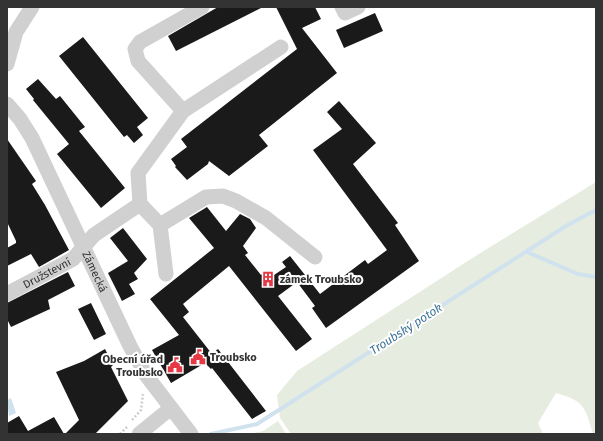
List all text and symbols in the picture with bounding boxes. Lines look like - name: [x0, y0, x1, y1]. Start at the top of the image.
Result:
- street label: Zámecká: [80, 249, 110, 294]
- street label: Družstevní: [21, 255, 73, 291]
- building icon: zámek Troubsko: [259, 270, 277, 288]
- place label: zámek Troubsko: [280, 273, 362, 286]
- water label: Troubský potok: [367, 300, 445, 358]
- public building icon: Troubsko: [189, 348, 207, 366]
- place label: Troubsko: [210, 351, 257, 364]
- place label: Obecní úřad Troubsko: [102, 353, 164, 379]
- public building icon: Obecní úřad Troubsko: [166, 356, 184, 374]

